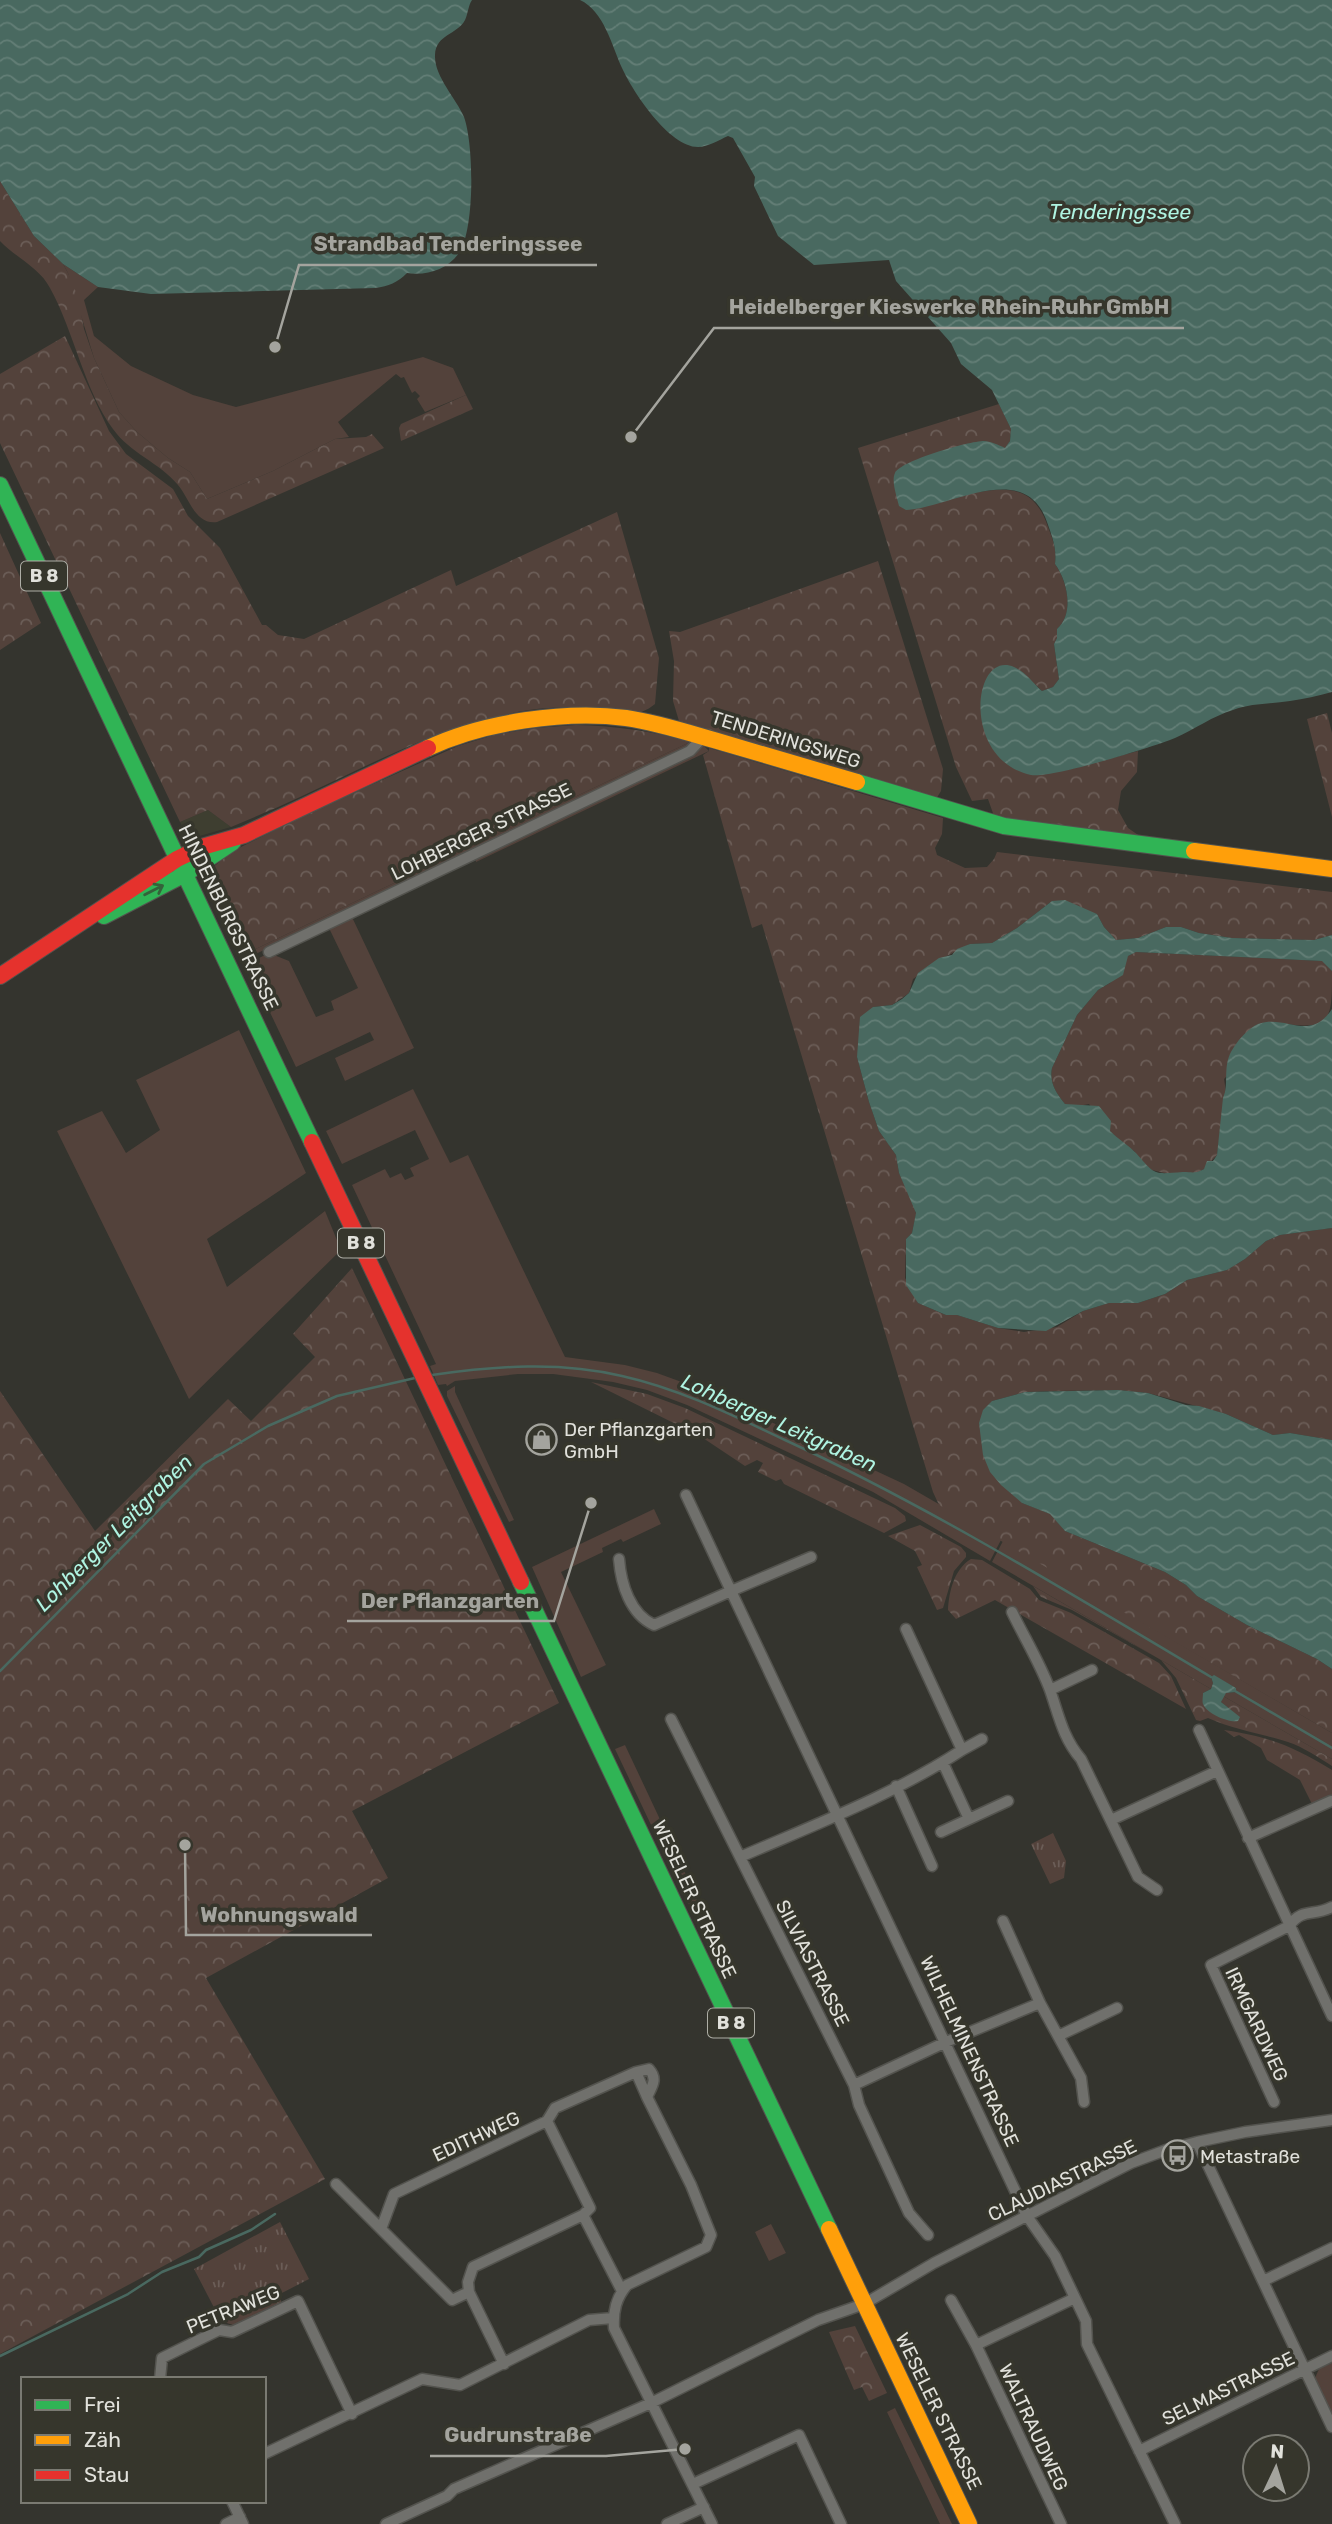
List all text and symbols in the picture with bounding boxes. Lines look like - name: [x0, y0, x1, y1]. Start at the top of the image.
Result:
- water label: Tenderingssee: [1049, 199, 1191, 224]
- callout: Strandbad Tenderingssee: [299, 223, 597, 265]
- text: Strandbad Tenderingssee: [314, 231, 582, 256]
- callout: Heidelberger Kieswerke Rhein-Ruhr GmbH: [714, 286, 1184, 328]
- text: Heidelberger Kieswerke Rhein-Ruhr GmbH: [729, 294, 1169, 319]
- road number: B 8: [21, 562, 67, 590]
- street label: TENDERINGSWEG: [708, 706, 863, 773]
- street label: LOHBERGER STRASSE: [387, 778, 575, 885]
- street label: HINDENBURGSTRASSE: [174, 821, 284, 1014]
- one-way arrow: [144, 883, 164, 897]
- road number: B 8: [338, 1228, 384, 1258]
- water label: Lohberger Leitgraben: [678, 1368, 881, 1477]
- place label: Der Pflanzgarten GmbH: [564, 1418, 713, 1463]
- shop icon: Der Pflanzgarten GmbH: [524, 1423, 558, 1457]
- water label: Lohberger Leitgraben: [30, 1449, 197, 1616]
- callout: Der Pflanzgarten: [347, 1579, 554, 1621]
- text: Der Pflanzgarten: [361, 1588, 539, 1613]
- street label: WESELER STRASSE: [648, 1816, 741, 1982]
- callout: Wohnungswald: [186, 1893, 372, 1935]
- street label: SILVIASTRASSE: [771, 1896, 854, 2030]
- text: Wohnungswald: [200, 1902, 358, 1927]
- street label: WILHELMINENSTRASSE: [915, 1952, 1024, 2150]
- street label: IRMGARDWEG: [1220, 1964, 1293, 2085]
- road number: B 8: [708, 2008, 754, 2038]
- street label: EDITHWEG: [429, 2106, 524, 2167]
- street label: CLAUDIASTRASSE: [984, 2134, 1140, 2226]
- bus stop icon: Metastraße: [1160, 2139, 1194, 2173]
- place label: Metastraße: [1200, 2145, 1300, 2168]
- street label: PETRAWEG: [183, 2280, 283, 2339]
- street label: WESELER STRASSE: [890, 2329, 987, 2494]
- street label: SELMASTRASSE: [1158, 2346, 1298, 2430]
- street label: WALTRAUDWEG: [994, 2360, 1073, 2494]
- legend: [21, 2377, 266, 2503]
- text: Frei: [84, 2392, 121, 2417]
- callout: Gudrunstraße: [430, 2414, 606, 2456]
- text: Gudrunstraße: [444, 2422, 592, 2447]
- text: Zäh: [84, 2427, 121, 2452]
- north arrow: [1241, 2433, 1311, 2503]
- text: N: [1270, 2440, 1285, 2463]
- text: Stau: [84, 2462, 130, 2487]

